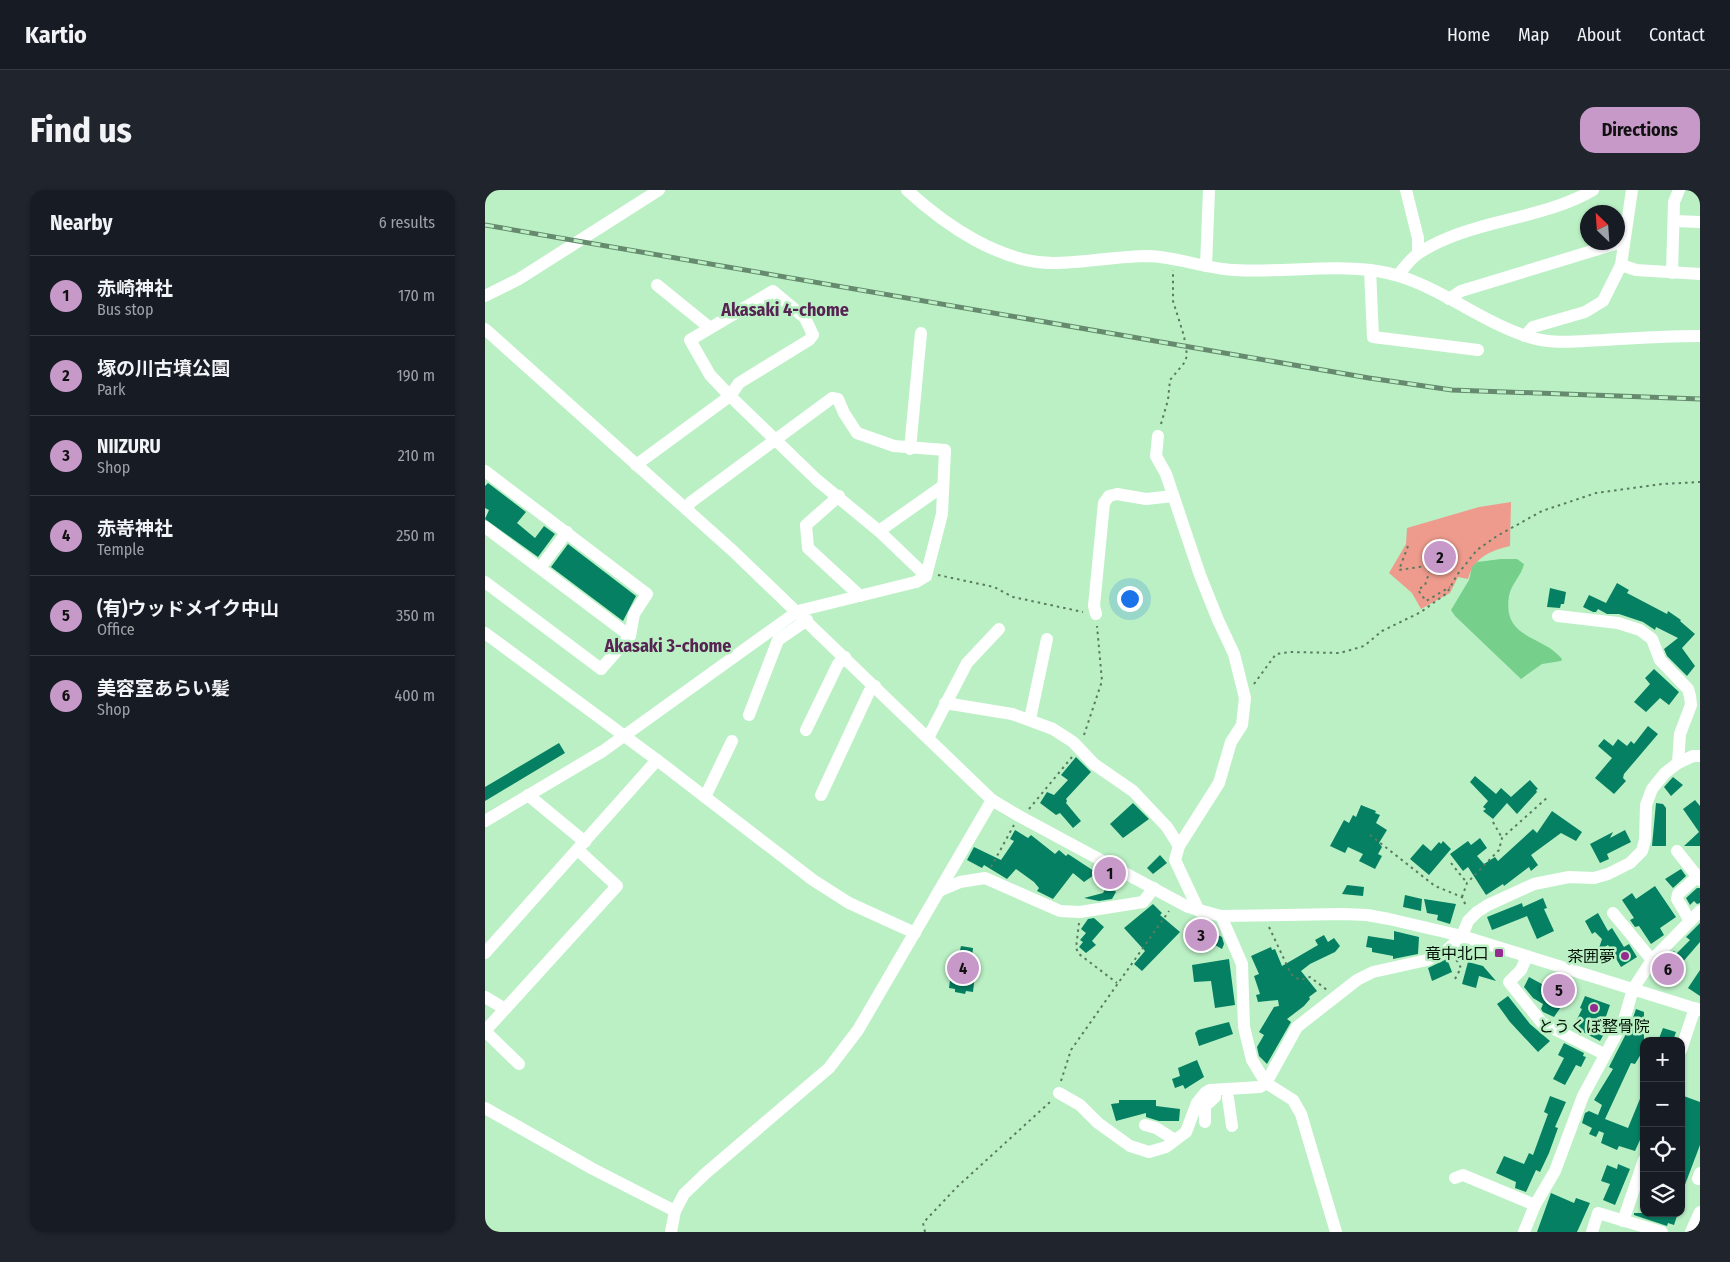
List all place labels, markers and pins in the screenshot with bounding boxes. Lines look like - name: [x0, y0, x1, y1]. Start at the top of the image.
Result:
- pin: 2: [1424, 538, 1456, 576]
- pin: 1: [1094, 854, 1126, 892]
- pin: 3: [1185, 916, 1217, 954]
- place label: 竜中北口: [1425, 944, 1489, 963]
- marker: 竜中北口: [1493, 947, 1505, 959]
- place label: 茶囲夢: [1567, 947, 1615, 966]
- pin: 4: [947, 949, 979, 987]
- marker: 茶囲夢: [1619, 950, 1631, 962]
- pin: 6: [1652, 950, 1684, 988]
- pin: 5: [1543, 971, 1575, 1009]
- marker: とうくぼ整骨院: [1588, 1002, 1600, 1014]
- place label: とうくぼ整骨院: [1538, 1017, 1650, 1036]

